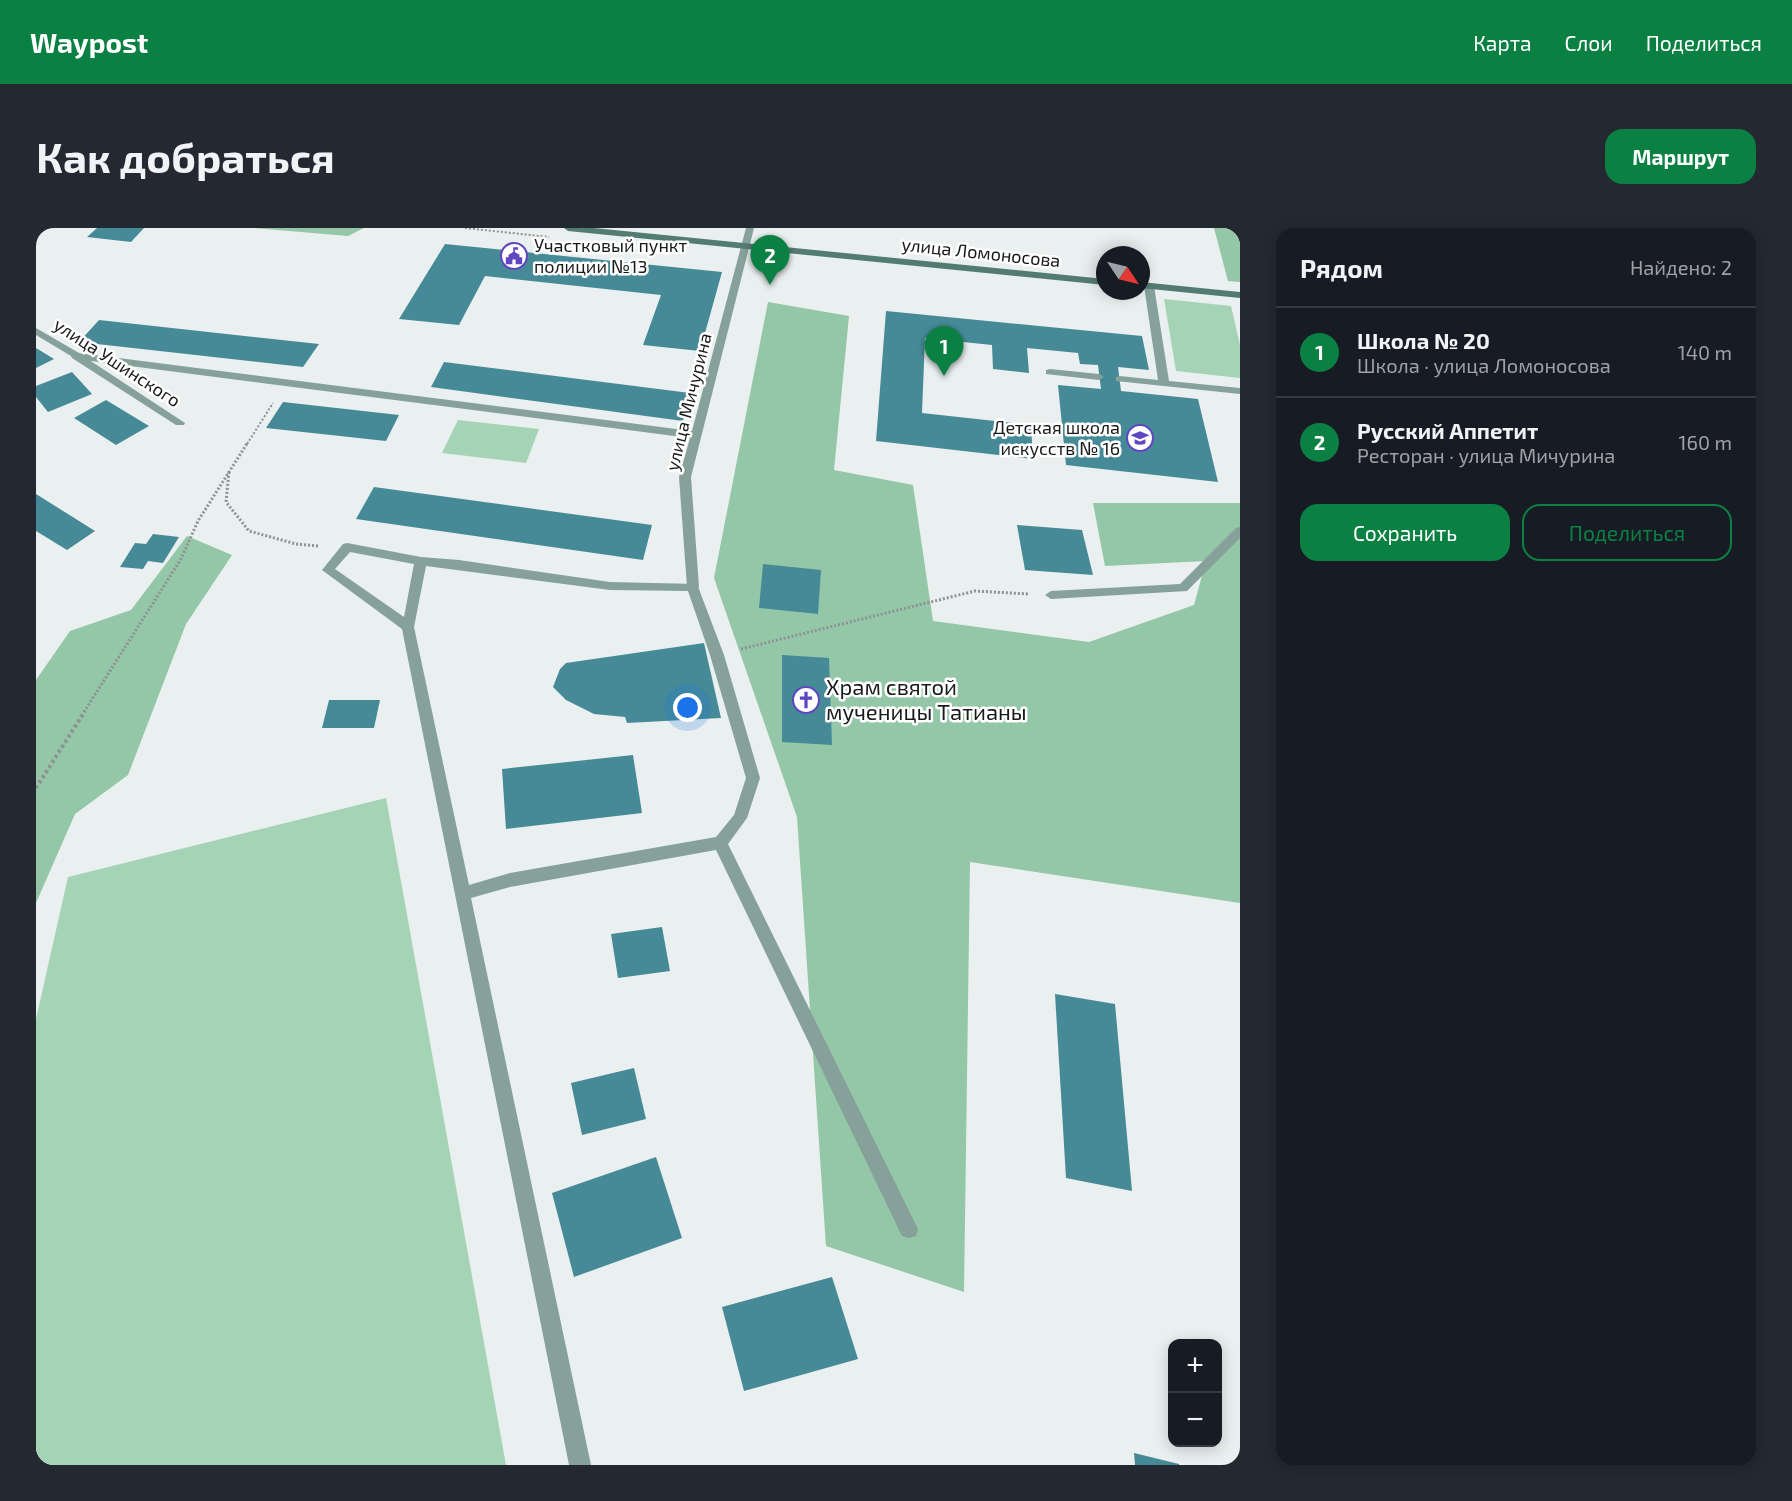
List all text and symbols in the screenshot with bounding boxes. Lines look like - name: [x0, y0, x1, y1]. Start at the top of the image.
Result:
- text: Waypost: [30, 25, 148, 59]
- text: Карта: [1473, 30, 1532, 55]
- text: Слои: [1565, 30, 1613, 55]
- text: Поделиться: [1646, 30, 1762, 55]
- button: Маршрут: [1605, 129, 1756, 184]
- text: Как добраться: [36, 131, 335, 181]
- street label: улица Ломоносова: [901, 233, 1062, 271]
- place label: Участковый пункт полиции №13: [534, 234, 688, 277]
- pin: 2: [750, 236, 790, 285]
- public building icon: Участковый пункт полиции №13: [499, 241, 529, 271]
- north arrow: [1096, 246, 1150, 300]
- text: Рядом: [1300, 252, 1383, 283]
- text: Найдено: 2: [1630, 255, 1732, 279]
- street label: улица Ушинского: [50, 313, 185, 411]
- pin: 1: [924, 326, 964, 376]
- text: Школа № 20: [1357, 327, 1490, 353]
- street label: улица Мичурина: [660, 331, 716, 473]
- text: 1: [1315, 340, 1324, 364]
- text: 140 m: [1678, 340, 1732, 364]
- text: Школа · улица Ломоносова: [1357, 353, 1611, 377]
- place label: Детская школа искусств № 16: [993, 416, 1120, 459]
- text: Русский Аппетит: [1357, 417, 1538, 443]
- school or university icon: Детская школа искусств № 16: [1125, 423, 1155, 453]
- text: 2: [1314, 430, 1325, 454]
- text: 160 m: [1679, 430, 1732, 454]
- text: Ресторан · улица Мичурина: [1357, 443, 1615, 467]
- button: Сохранить: [1300, 504, 1510, 561]
- button: Поделиться: [1522, 504, 1732, 561]
- place label: Храм святой мученицы Татианы: [826, 673, 1027, 725]
- church icon: Храм святой мученицы Татианы: [791, 685, 821, 715]
- your location: [673, 693, 702, 722]
- map controls: [1168, 1339, 1222, 1447]
- button: +: [1168, 1339, 1222, 1393]
- button: −: [1168, 1393, 1222, 1447]

